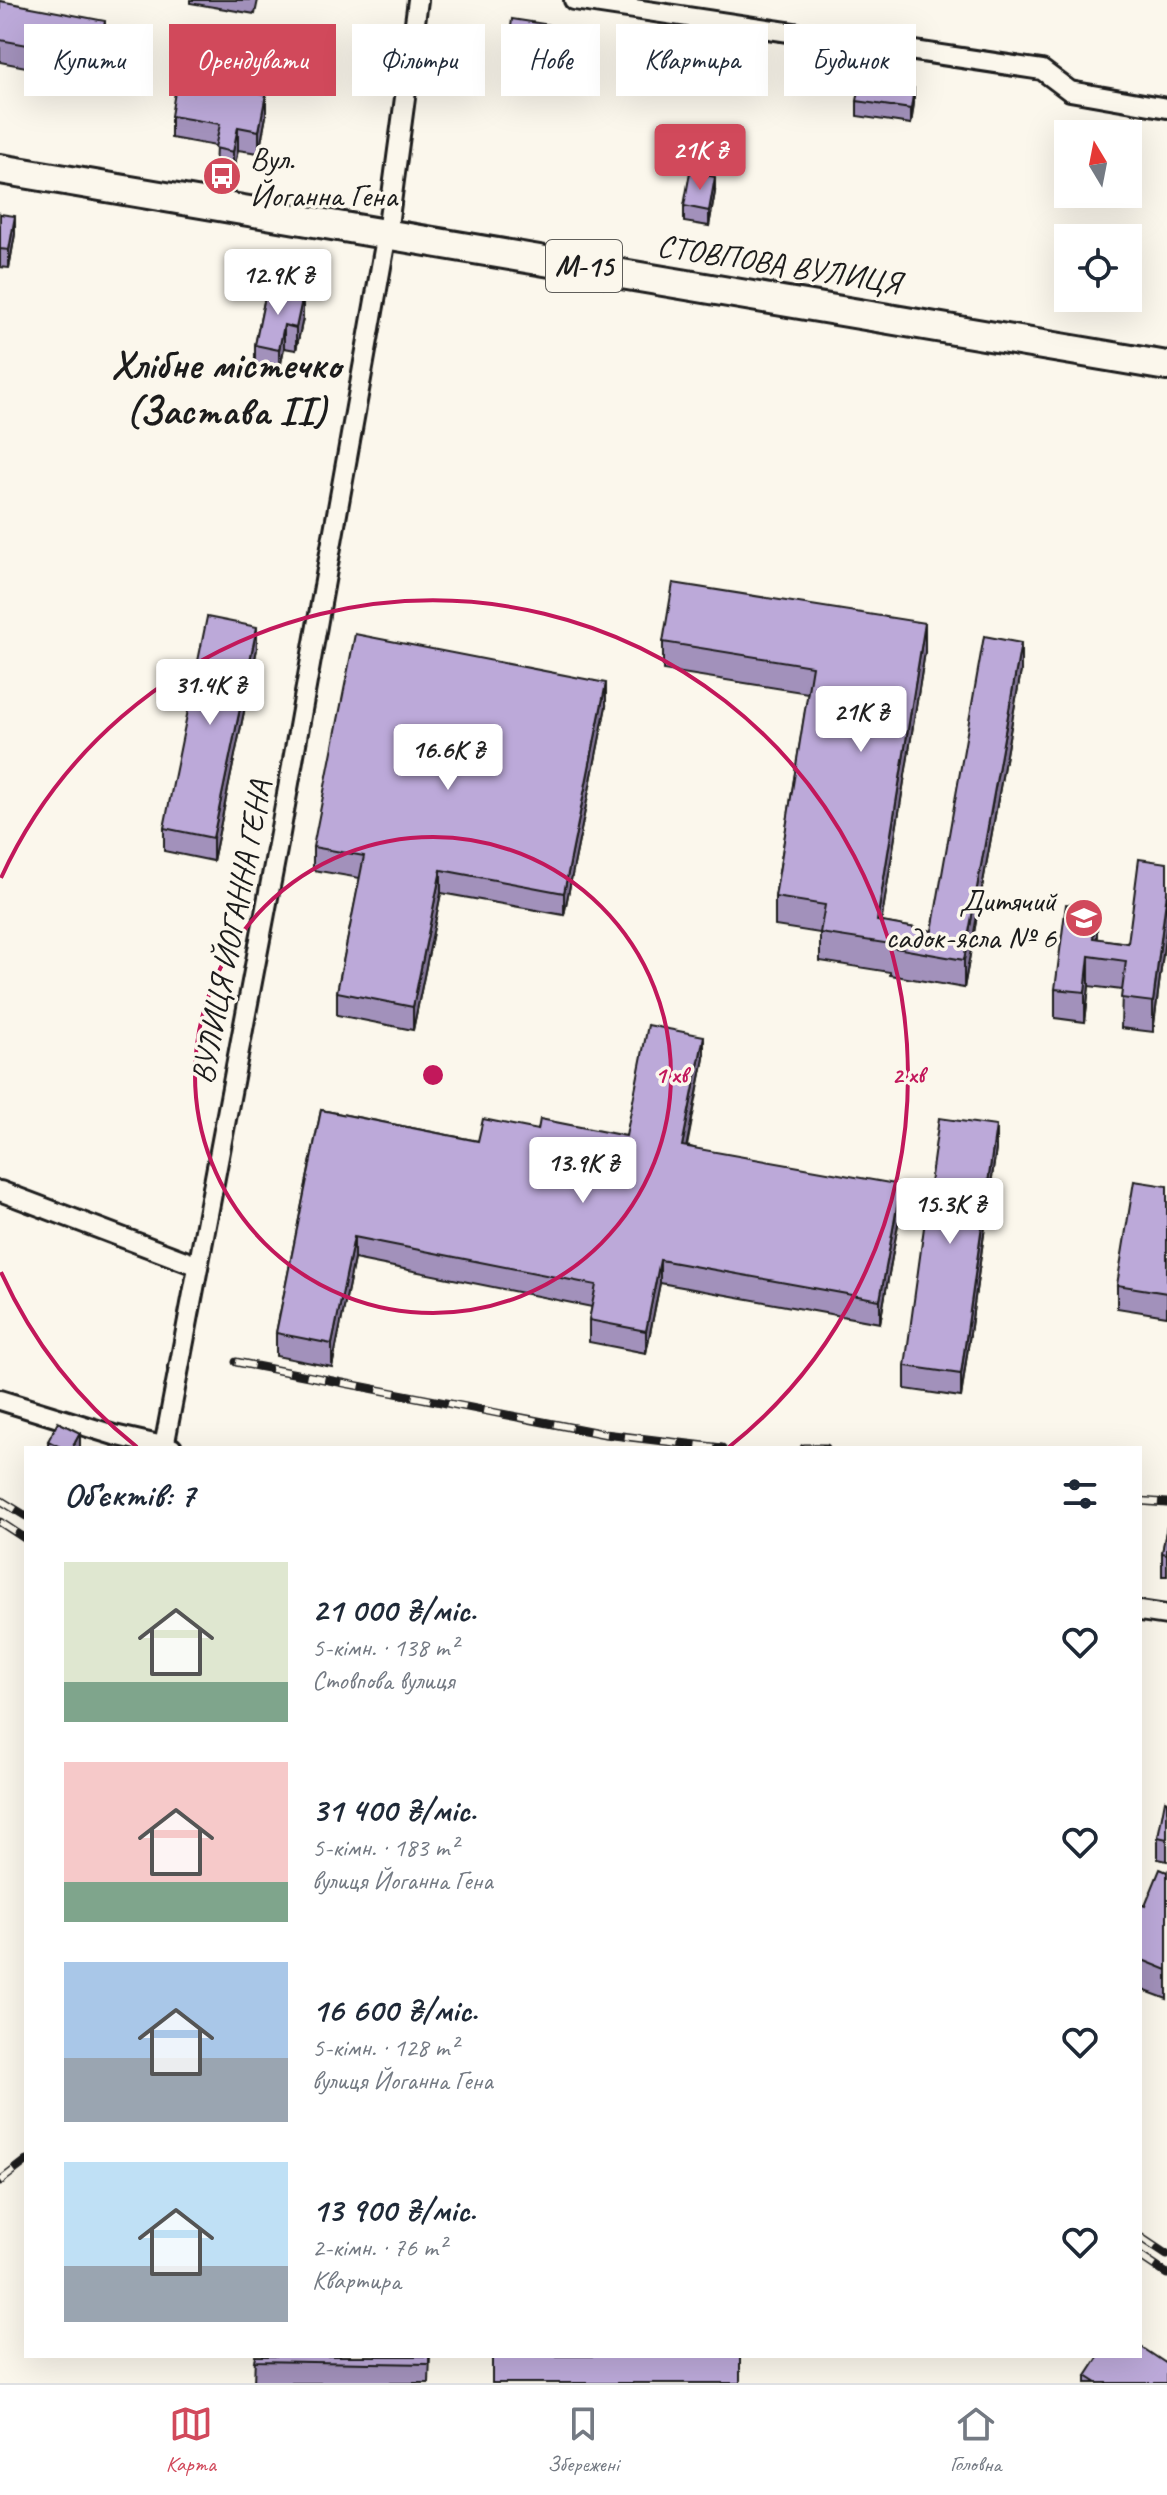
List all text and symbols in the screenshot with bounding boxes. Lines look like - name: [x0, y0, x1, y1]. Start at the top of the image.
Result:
- chip: Купити: [24, 24, 153, 96]
- chip: Орендувати: [169, 24, 336, 96]
- chip: Фільтри: [352, 24, 485, 96]
- chip: Нове: [501, 24, 600, 96]
- chip: Квартира: [616, 24, 768, 96]
- chip: Будинок: [784, 24, 916, 96]
- north arrow: [1054, 120, 1142, 208]
- map controls: [1054, 120, 1142, 312]
- pin: 21K ₴: [644, 124, 756, 192]
- text: 21K ₴: [673, 133, 727, 166]
- place label: Вул. Йоганна Гена: [250, 138, 399, 216]
- bus stop icon: Вул. Йоганна Гена: [201, 155, 243, 197]
- button: locate: [1054, 224, 1142, 312]
- street label: СТОВПОВА ВУЛИЦЯ: [655, 225, 908, 304]
- road number: М-15: [546, 240, 622, 292]
- pin: 12.9K ₴: [204, 249, 352, 317]
- text: 12.9K ₴: [242, 258, 314, 291]
- district label: Хлібне містечко (Застава ІІ): [111, 340, 345, 436]
- pin: 31.4K ₴: [136, 659, 284, 727]
- text: 31.4K ₴: [174, 668, 246, 701]
- pin: 21K ₴: [805, 686, 917, 754]
- text: 21K ₴: [834, 695, 888, 728]
- pin: 16.6K ₴: [374, 724, 522, 792]
- text: 16.6K ₴: [412, 733, 484, 766]
- street label: ВУЛИЦЯ ЙОГАННА ГЕНА: [182, 776, 281, 1087]
- place label: Дитячий садок-ясла № 6: [886, 880, 1058, 958]
- school or university icon: Дитячий садок-ясла № 6: [1063, 897, 1105, 939]
- text: 1 хв: [655, 1060, 691, 1090]
- text: 2 хв: [892, 1060, 928, 1090]
- centre of rings: [419, 1061, 447, 1089]
- pin: 13.9K ₴: [509, 1137, 657, 1205]
- text: 13.9K ₴: [547, 1146, 619, 1179]
- pin: 15.3K ₴: [876, 1178, 1024, 1246]
- text: 15.3K ₴: [914, 1187, 986, 1220]
- icon: filters: [1058, 1472, 1102, 1516]
- text: Об’єктів: 7: [64, 1473, 195, 1516]
- text: 21 000 ₴/міс.: [312, 1588, 476, 1631]
- icon: home: [128, 1594, 224, 1690]
- icon: heart: [1058, 1620, 1102, 1664]
- text: 5-кімн. · 138 m²: [312, 1631, 458, 1664]
- text: Стовпова вулиця: [312, 1664, 454, 1697]
- text: 31 400 ₴/міс.: [312, 1788, 476, 1831]
- icon: home: [128, 1794, 224, 1890]
- icon: heart: [1058, 1820, 1102, 1864]
- text: 5-кімн. · 183 m²: [312, 1831, 458, 1864]
- text: вулиця Йоганна Гена: [312, 1864, 493, 1897]
- text: 16 600 ₴/міс.: [312, 1988, 478, 2031]
- icon: home: [128, 1994, 224, 2090]
- icon: heart: [1058, 2020, 1102, 2064]
- text: 5-кімн. · 128 m²: [312, 2031, 458, 2064]
- text: вулиця Йоганна Гена: [312, 2064, 493, 2097]
- text: 13 900 ₴/міс.: [312, 2188, 476, 2231]
- icon: home: [128, 2194, 224, 2290]
- icon: heart: [1058, 2220, 1102, 2264]
- text: 2-кімн. · 76 m²: [312, 2231, 446, 2264]
- text: Квартира: [312, 2264, 401, 2297]
- tab: Карта: [166, 2402, 216, 2478]
- tab: Збережені: [547, 2402, 619, 2478]
- tab: Головна: [950, 2402, 1001, 2478]

